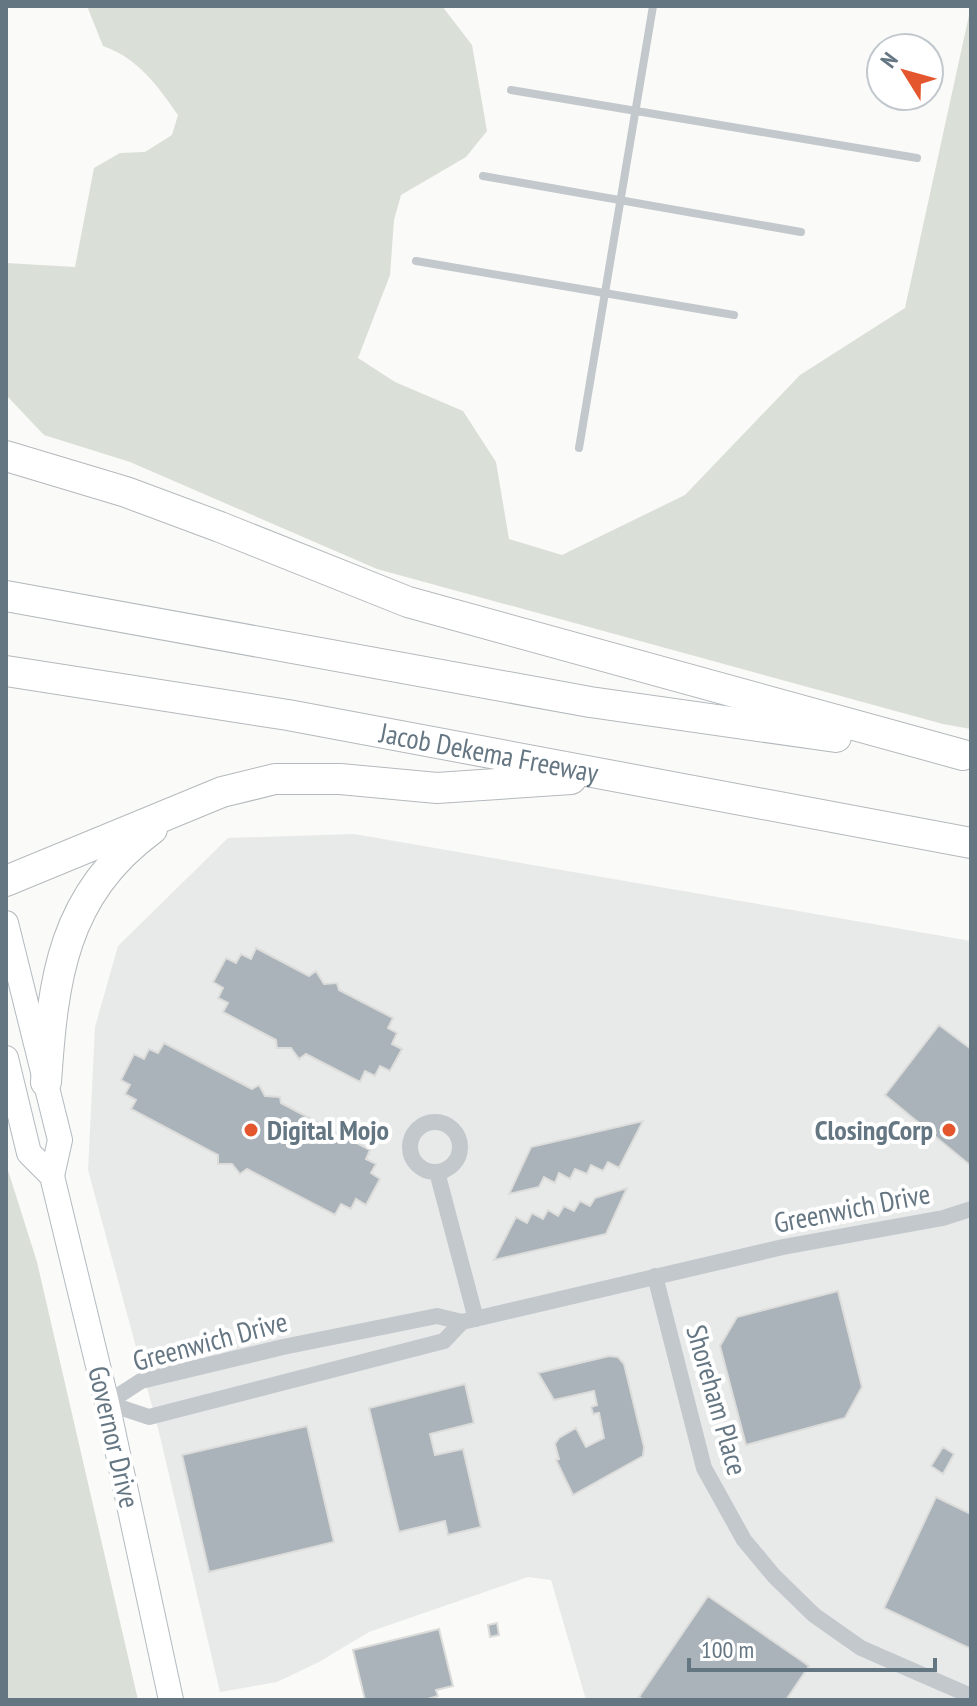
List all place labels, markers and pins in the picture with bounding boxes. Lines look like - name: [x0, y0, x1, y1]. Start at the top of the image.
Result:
- place label: Digital Mojo: [267, 1111, 389, 1148]
- place label: ClosingCorp: [815, 1111, 933, 1148]
- marker: Digital Mojo: [242, 1121, 260, 1139]
- marker: ClosingCorp: [940, 1121, 958, 1139]

